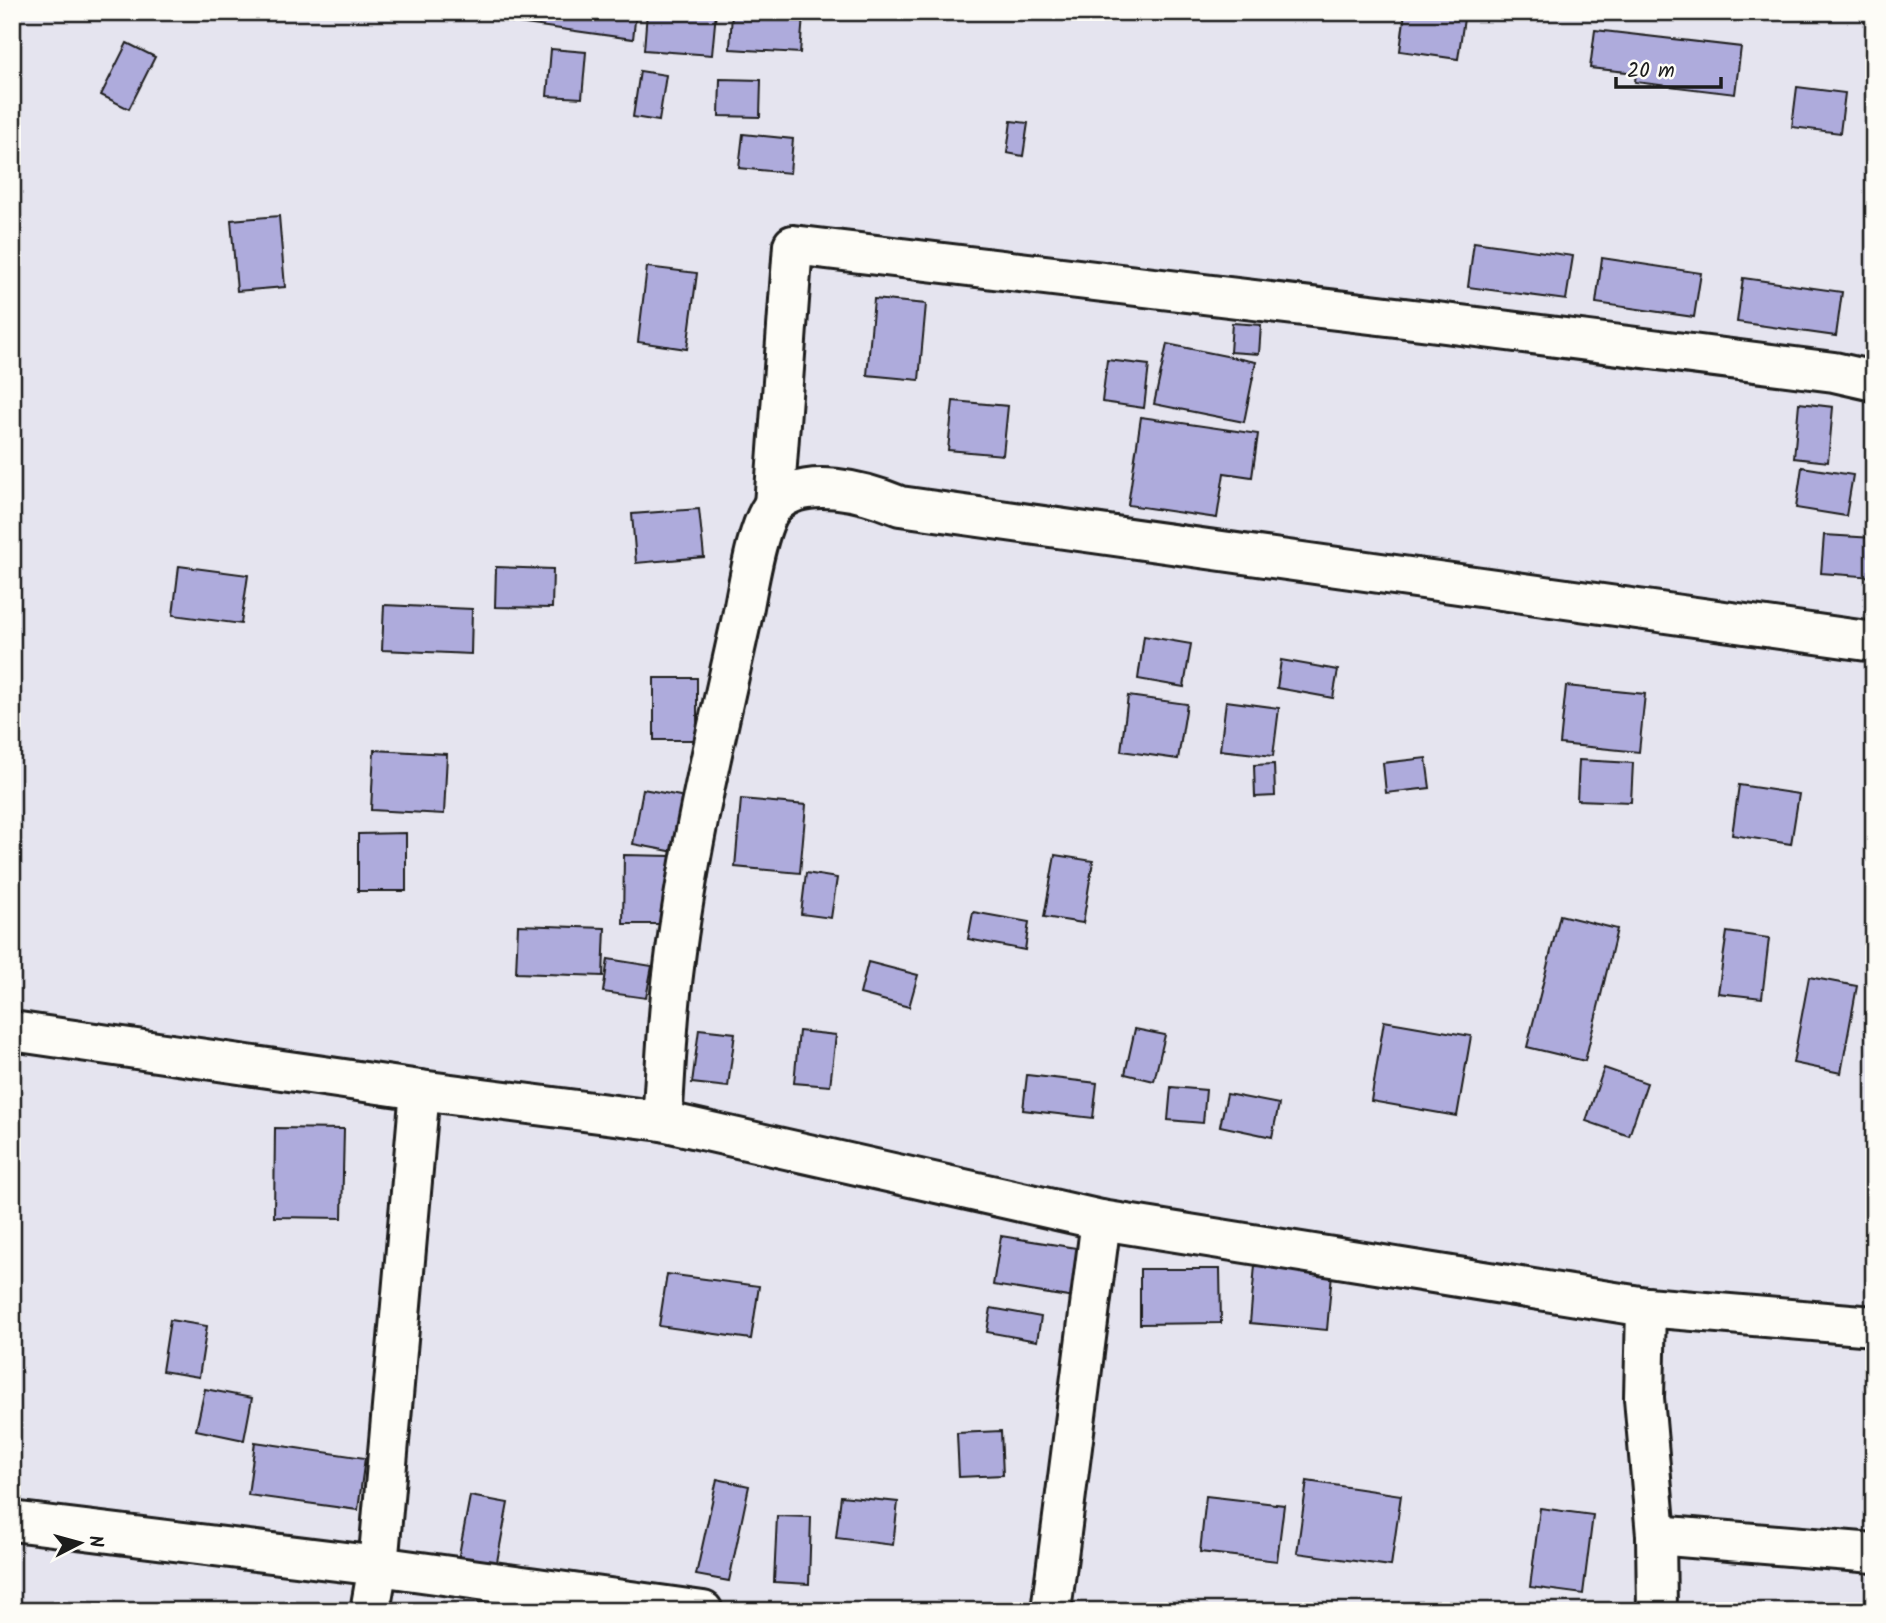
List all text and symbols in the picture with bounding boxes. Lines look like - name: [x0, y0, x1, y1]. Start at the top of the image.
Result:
- scale bar: [1616, 46, 1722, 90]
- text: 20 m: [1627, 55, 1675, 88]
- north arrow: [46, 1508, 116, 1578]
- text: N: [79, 1534, 110, 1549]

